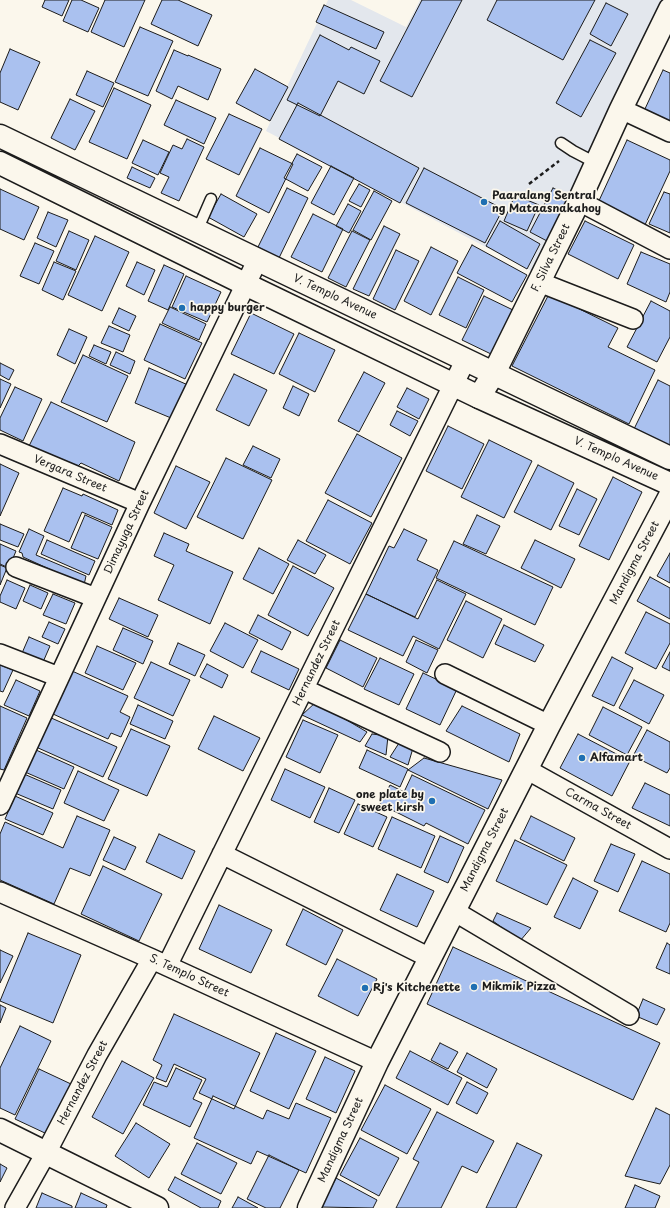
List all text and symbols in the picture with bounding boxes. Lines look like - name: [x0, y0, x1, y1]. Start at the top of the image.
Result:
- place label: Paaralang Sentral ng Mataasnakahoy: [492, 189, 601, 215]
- marker: Paaralang Sentral ng Mataasnakahoy: [479, 197, 489, 207]
- street label: F. Silva Street: [529, 222, 573, 294]
- street label: V. Templo Avenue: [291, 272, 379, 322]
- place label: happy burger: [190, 301, 265, 315]
- marker: happy burger: [177, 303, 187, 313]
- street label: V. Templo Avenue: [572, 434, 660, 484]
- street label: Vergara Street: [31, 453, 109, 495]
- street label: Dimayuga Street: [102, 488, 152, 576]
- street label: Mandigma Street: [607, 519, 663, 607]
- street label: Hernandez Street: [291, 618, 343, 708]
- place label: Alfamart: [590, 751, 643, 765]
- marker: Alfamart: [577, 753, 587, 763]
- street label: Carma Street: [563, 785, 633, 833]
- place label: one plate by sweet kirsh: [356, 788, 424, 814]
- marker: one plate by sweet kirsh: [427, 796, 437, 806]
- street label: Mandigma Street: [458, 806, 512, 894]
- street label: S. Templo Street: [147, 952, 231, 1000]
- place label: Mikmik Pizza: [482, 980, 556, 994]
- place label: Rj's Kitchenette: [373, 981, 460, 995]
- marker: Mikmik Pizza: [469, 982, 479, 992]
- marker: Rj's Kitchenette: [360, 983, 370, 993]
- street label: Hernandez Street: [55, 1039, 111, 1127]
- street label: Mandigma Street: [315, 1095, 367, 1185]

